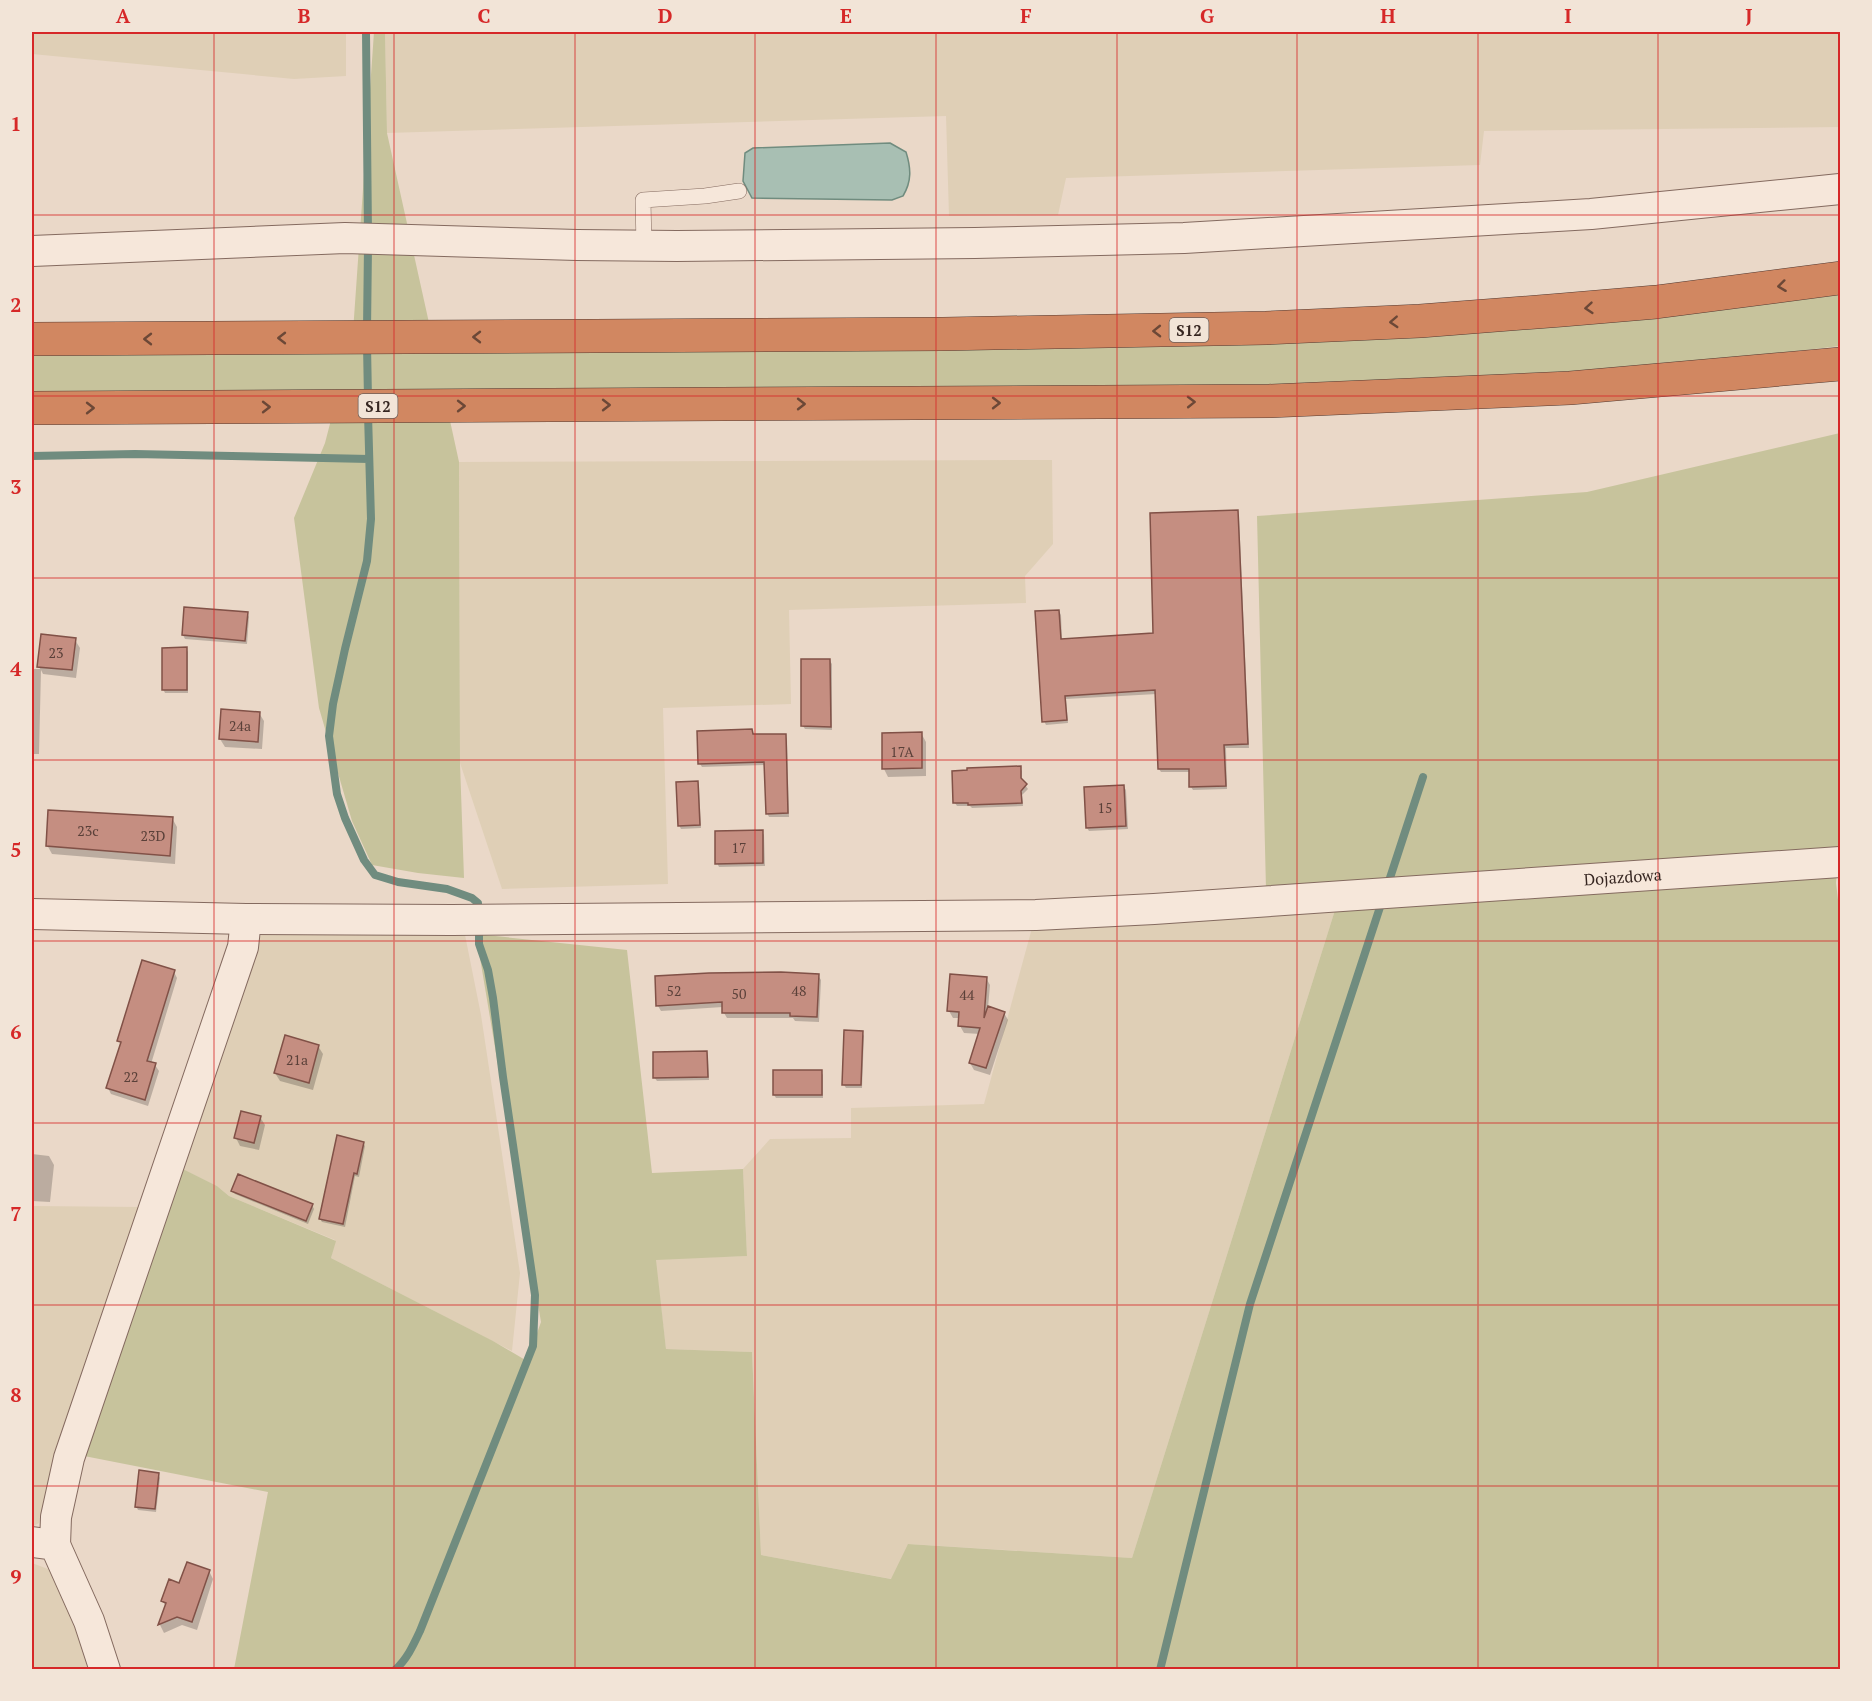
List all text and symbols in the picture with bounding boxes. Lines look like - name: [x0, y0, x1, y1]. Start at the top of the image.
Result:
- text: A: [116, 2, 131, 29]
- text: B: [298, 2, 311, 29]
- text: C: [477, 2, 491, 29]
- text: D: [658, 2, 672, 29]
- text: E: [840, 2, 852, 29]
- text: F: [1020, 2, 1032, 29]
- text: G: [1200, 2, 1214, 29]
- text: H: [1380, 2, 1396, 29]
- text: I: [1564, 2, 1572, 29]
- text: J: [1745, 2, 1753, 29]
- text: 1: [10, 110, 22, 137]
- one-way arrow: [1778, 279, 1787, 291]
- text: 2: [10, 291, 22, 318]
- one-way arrow: [1584, 301, 1593, 314]
- one-way arrow: [1390, 315, 1399, 328]
- road number: S12: [1170, 318, 1208, 342]
- one-way arrow: [1153, 325, 1162, 337]
- one-way arrow: [473, 331, 482, 343]
- one-way arrow: [278, 332, 287, 344]
- one-way arrow: [143, 333, 152, 345]
- road number: S12: [358, 394, 398, 418]
- one-way arrow: [1187, 395, 1196, 408]
- one-way arrow: [992, 397, 1001, 409]
- one-way arrow: [797, 398, 806, 410]
- one-way arrow: [602, 399, 611, 411]
- one-way arrow: [456, 400, 465, 412]
- one-way arrow: [261, 401, 270, 413]
- one-way arrow: [85, 402, 94, 414]
- text: 3: [10, 473, 22, 500]
- house number: 23: [49, 643, 63, 662]
- text: 4: [10, 655, 22, 682]
- house number: 24a: [229, 716, 251, 735]
- house number: 17A: [890, 742, 914, 761]
- house number: 15: [1098, 798, 1112, 817]
- house number: 23c: [77, 821, 99, 840]
- house number: 23D: [141, 826, 166, 845]
- text: 5: [10, 836, 22, 863]
- house number: 17: [732, 838, 746, 857]
- street label: Dojazdowa: [1583, 863, 1662, 891]
- house number: 52: [667, 981, 681, 1000]
- house number: 48: [792, 981, 806, 1000]
- house number: 50: [732, 984, 746, 1003]
- house number: 44: [960, 985, 975, 1004]
- text: 6: [10, 1018, 22, 1045]
- house number: 21a: [286, 1050, 308, 1069]
- house number: 22: [124, 1067, 138, 1086]
- text: 7: [10, 1200, 22, 1227]
- text: 8: [10, 1381, 22, 1408]
- text: 9: [10, 1563, 22, 1590]

